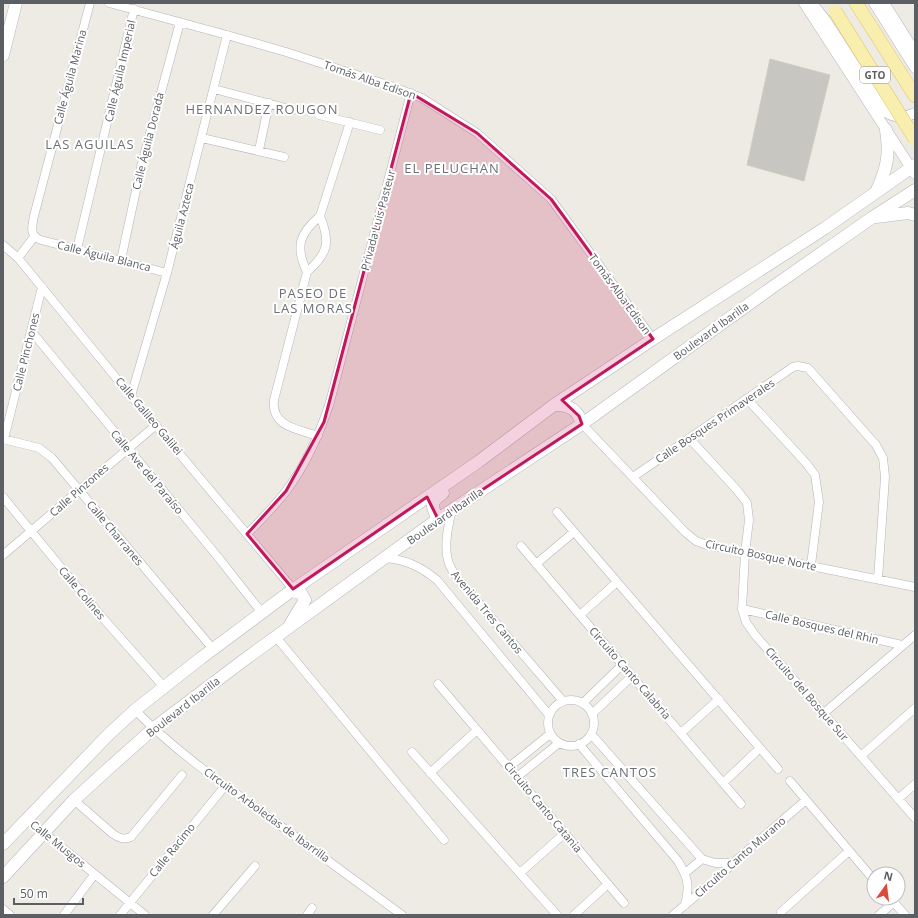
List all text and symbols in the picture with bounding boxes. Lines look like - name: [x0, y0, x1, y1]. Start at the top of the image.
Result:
- street label: Calle Águila Imperial: [100, 18, 139, 123]
- street label: Calle Águila Marina: [50, 28, 89, 126]
- street label: Tomás Alba Edison: [322, 57, 418, 102]
- road number: GTO: [860, 67, 890, 83]
- street label: Calle Águila Dorada: [128, 91, 167, 191]
- district label: HERNANDEZ ROUGON: [185, 100, 339, 118]
- district label: LAS AGUILAS: [45, 135, 135, 153]
- district label: EL PELUCHAN: [404, 159, 500, 177]
- street label: Privada Luis Pasteur: [357, 167, 398, 272]
- street label: Águila Azteca: [166, 181, 197, 251]
- street label: Calle Águila Blanca: [56, 237, 152, 274]
- street label: Tomás Alba Edison: [586, 250, 655, 337]
- district label: PASEO DE LAS MORAS: [273, 284, 353, 317]
- street label: Boulevard Ibarilla: [670, 298, 752, 363]
- street label: Calle Pinchones: [8, 311, 43, 393]
- street label: Calle Galileo Galilei: [112, 374, 186, 458]
- street label: Calle Bosques Primaverales: [652, 375, 777, 466]
- street label: Calle Ave del Paraíso: [108, 426, 187, 517]
- street label: Calle Pinzones: [46, 460, 111, 519]
- street label: Boulevard Ibarilla: [404, 484, 486, 548]
- street label: Calle Charranes: [84, 497, 147, 568]
- street label: Circuito Bosque Norte: [704, 535, 818, 574]
- street label: Calle Colines: [56, 563, 109, 622]
- street label: Avenida Tres Cantos: [448, 567, 527, 656]
- street label: Calle Bosques del Rhin: [764, 606, 880, 647]
- street label: Circuito Canto Calabria: [586, 623, 675, 722]
- street label: Circuito del Bosque Sur: [762, 644, 853, 744]
- street label: Boulevard Ibarilla: [143, 673, 223, 740]
- street label: Circuito Canto Catania: [501, 758, 586, 855]
- district label: TRES CANTOS: [563, 763, 657, 781]
- street label: Circuito Arboledas de Ibarrilla: [201, 764, 333, 865]
- street label: Circuito Canto Murano: [691, 813, 789, 900]
- street label: Calle Musgos: [27, 817, 89, 871]
- street label: Calle Racimo: [145, 819, 198, 880]
- north arrow: [866, 866, 906, 906]
- text: N: [882, 867, 895, 884]
- scale bar: [14, 880, 83, 906]
- text: 50 m: [20, 885, 48, 902]

